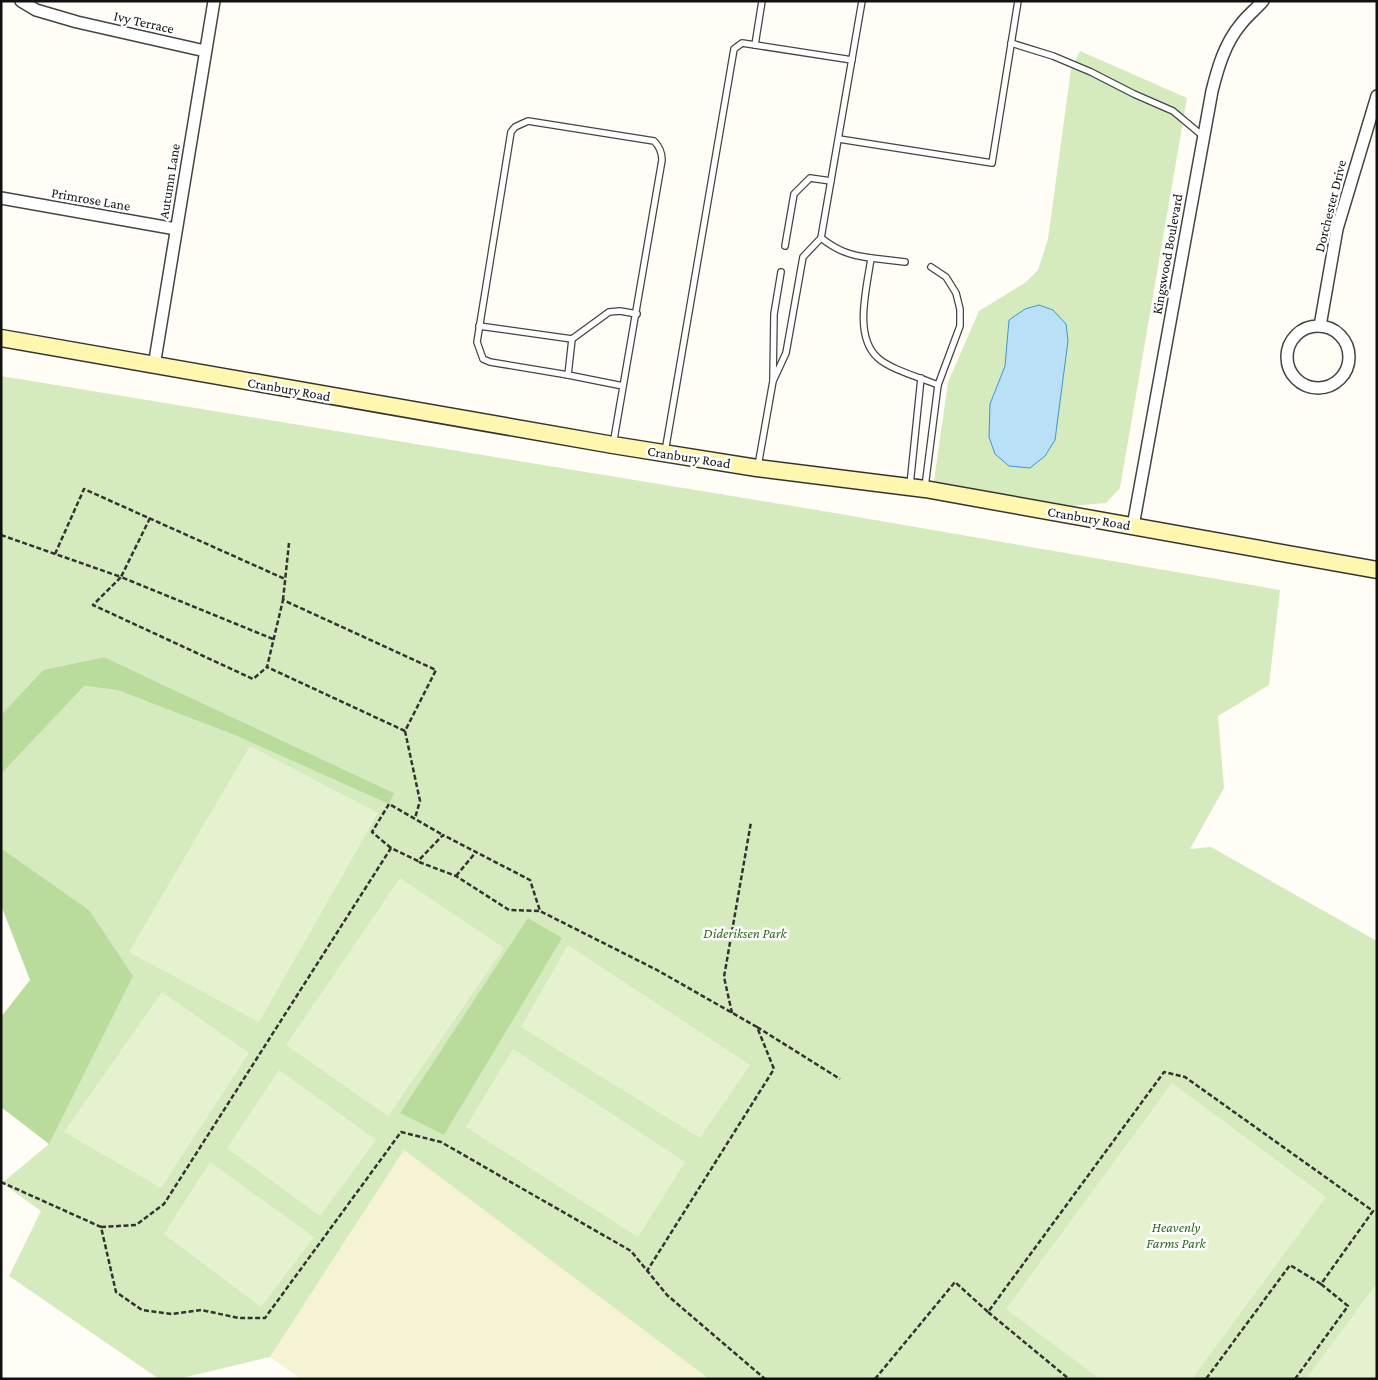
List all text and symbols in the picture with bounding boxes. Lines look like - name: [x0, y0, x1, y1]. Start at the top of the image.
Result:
- street label: Ivy Terrace: [112, 7, 176, 37]
- street label: Autumn Lane: [155, 142, 183, 220]
- street label: Dorchester Drive: [1311, 158, 1349, 254]
- street label: Primrose Lane: [50, 184, 132, 214]
- street label: Kingswood Boulevard: [1149, 192, 1186, 316]
- street label: Cranbury Road: [246, 374, 332, 404]
- street label: Cranbury Road: [646, 443, 732, 472]
- street label: Cranbury Road: [1046, 503, 1132, 533]
- park label: Dideriksen Park: [703, 925, 788, 941]
- park label: Heavenly Farms Park: [1146, 1219, 1207, 1251]

